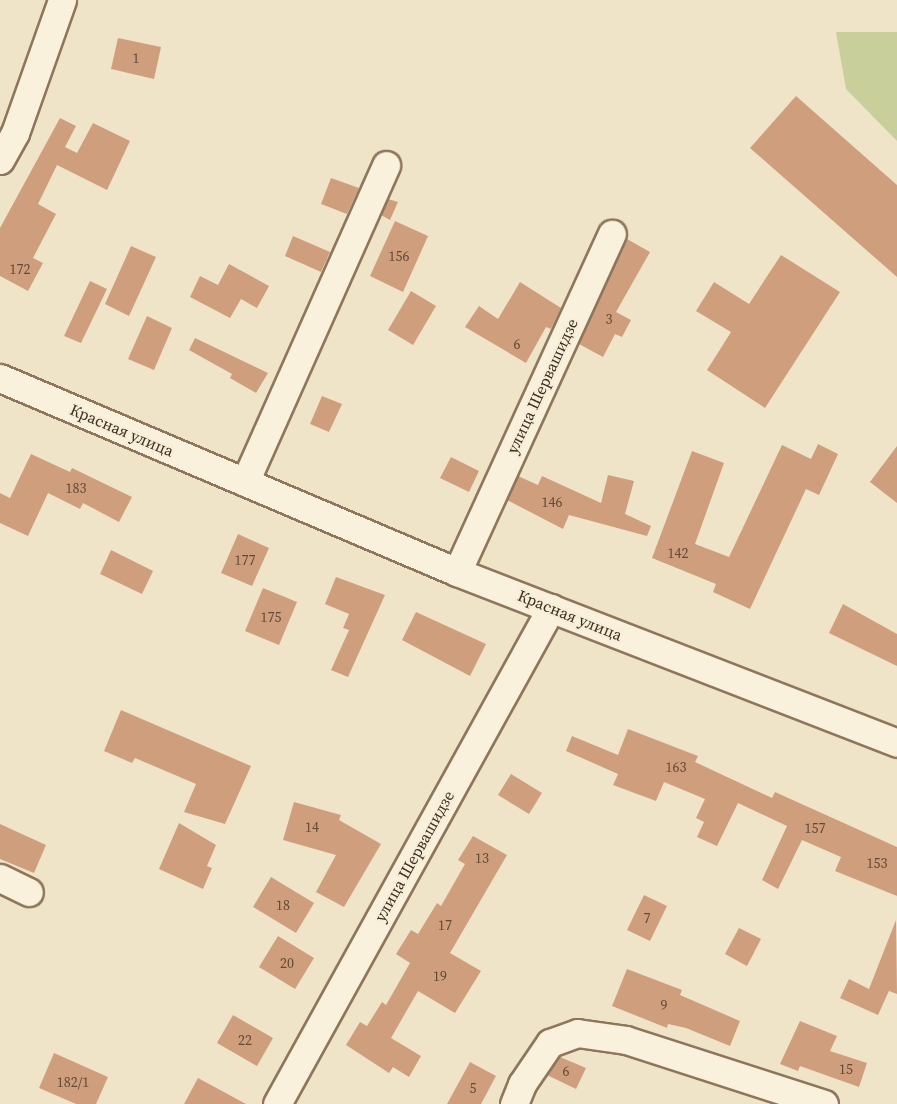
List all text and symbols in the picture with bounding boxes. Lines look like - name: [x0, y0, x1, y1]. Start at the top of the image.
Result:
- house number: 1: [133, 50, 139, 66]
- house number: 156: [389, 248, 409, 264]
- house number: 172: [10, 261, 30, 277]
- house number: 3: [606, 311, 612, 327]
- street label: улица Шервашидзе: [502, 315, 582, 457]
- house number: 6: [514, 336, 520, 352]
- street label: Красная улица: [67, 400, 177, 460]
- house number: 183: [66, 480, 86, 496]
- house number: 146: [542, 494, 562, 510]
- house number: 142: [668, 545, 688, 561]
- house number: 177: [235, 552, 255, 568]
- street label: Красная улица: [515, 585, 625, 645]
- house number: 175: [261, 609, 281, 625]
- house number: 163: [666, 759, 686, 775]
- street label: улица Шервашидзе: [370, 787, 458, 925]
- house number: 14: [305, 819, 319, 835]
- house number: 157: [805, 820, 825, 836]
- house number: 13: [475, 850, 489, 866]
- house number: 153: [867, 855, 887, 871]
- house number: 18: [276, 897, 290, 913]
- house number: 7: [644, 910, 650, 926]
- house number: 17: [438, 917, 452, 933]
- house number: 20: [280, 955, 294, 971]
- house number: 19: [433, 968, 447, 984]
- house number: 9: [661, 997, 667, 1013]
- house number: 22: [238, 1032, 252, 1048]
- house number: 15: [839, 1061, 853, 1077]
- house number: 6: [563, 1063, 569, 1079]
- house number: 182/1: [57, 1074, 89, 1090]
- house number: 5: [470, 1080, 476, 1096]

